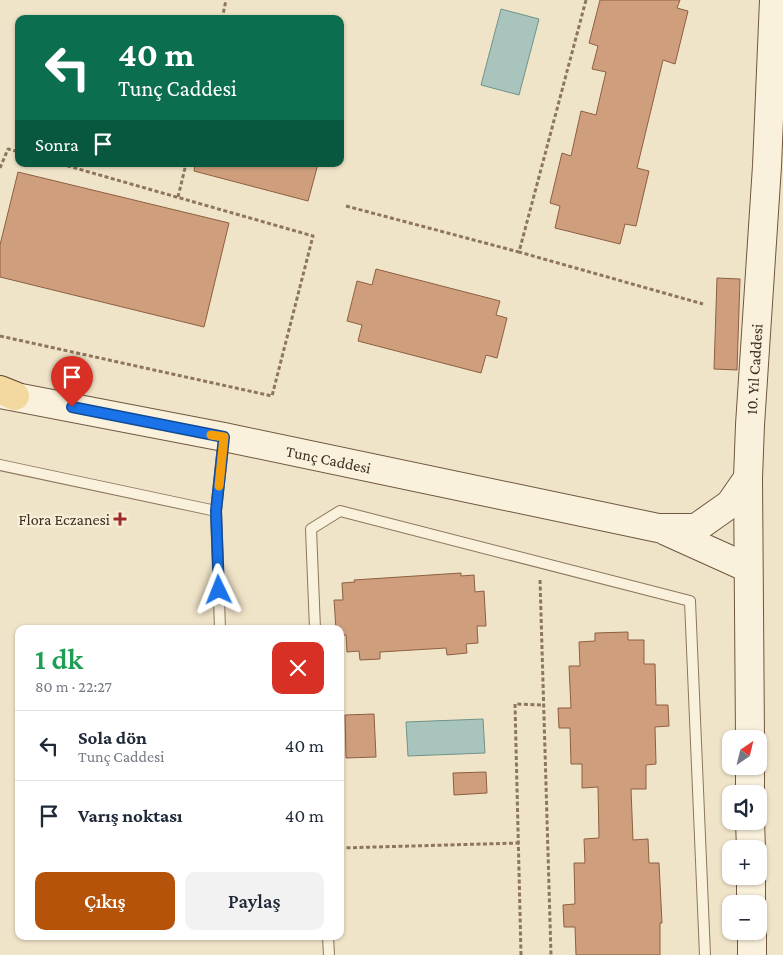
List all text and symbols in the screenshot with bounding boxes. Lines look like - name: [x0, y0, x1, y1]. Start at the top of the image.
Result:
- icon: left: [35, 35, 100, 100]
- text: 40 m: [118, 35, 195, 74]
- text: Tunç Caddesi: [118, 76, 237, 101]
- icon: arrive: [89, 130, 117, 158]
- text: Sonra: [35, 134, 79, 155]
- street label: 10. Yıl Caddesi: [743, 323, 766, 415]
- pin: [51, 356, 93, 407]
- icon: arrive: [58, 363, 86, 391]
- street label: Tunç Caddesi: [284, 442, 373, 477]
- place label: Flora Eczanesi: [19, 511, 110, 528]
- marker: Flora Eczanesi: [114, 513, 126, 525]
- position arrow: [192, 563, 244, 615]
- text: 1 dk: [35, 642, 83, 675]
- button: close: [272, 642, 324, 694]
- text: 80 m · 22:27: [35, 678, 112, 695]
- text: Sola dön: [78, 727, 147, 748]
- north arrow: [722, 730, 768, 775]
- map controls: [722, 730, 767, 940]
- icon: left: [35, 732, 63, 760]
- text: 40 m: [285, 735, 324, 756]
- text: Tunç Caddesi: [78, 748, 164, 765]
- button: sound: [722, 785, 767, 830]
- icon: arrive: [35, 802, 63, 830]
- text: Varış noktası: [78, 805, 183, 826]
- text: 40 m: [285, 805, 324, 826]
- button: +: [722, 840, 767, 885]
- button: Çıkış: [35, 872, 175, 930]
- button: Paylaş: [185, 872, 324, 930]
- button: −: [722, 895, 767, 940]

